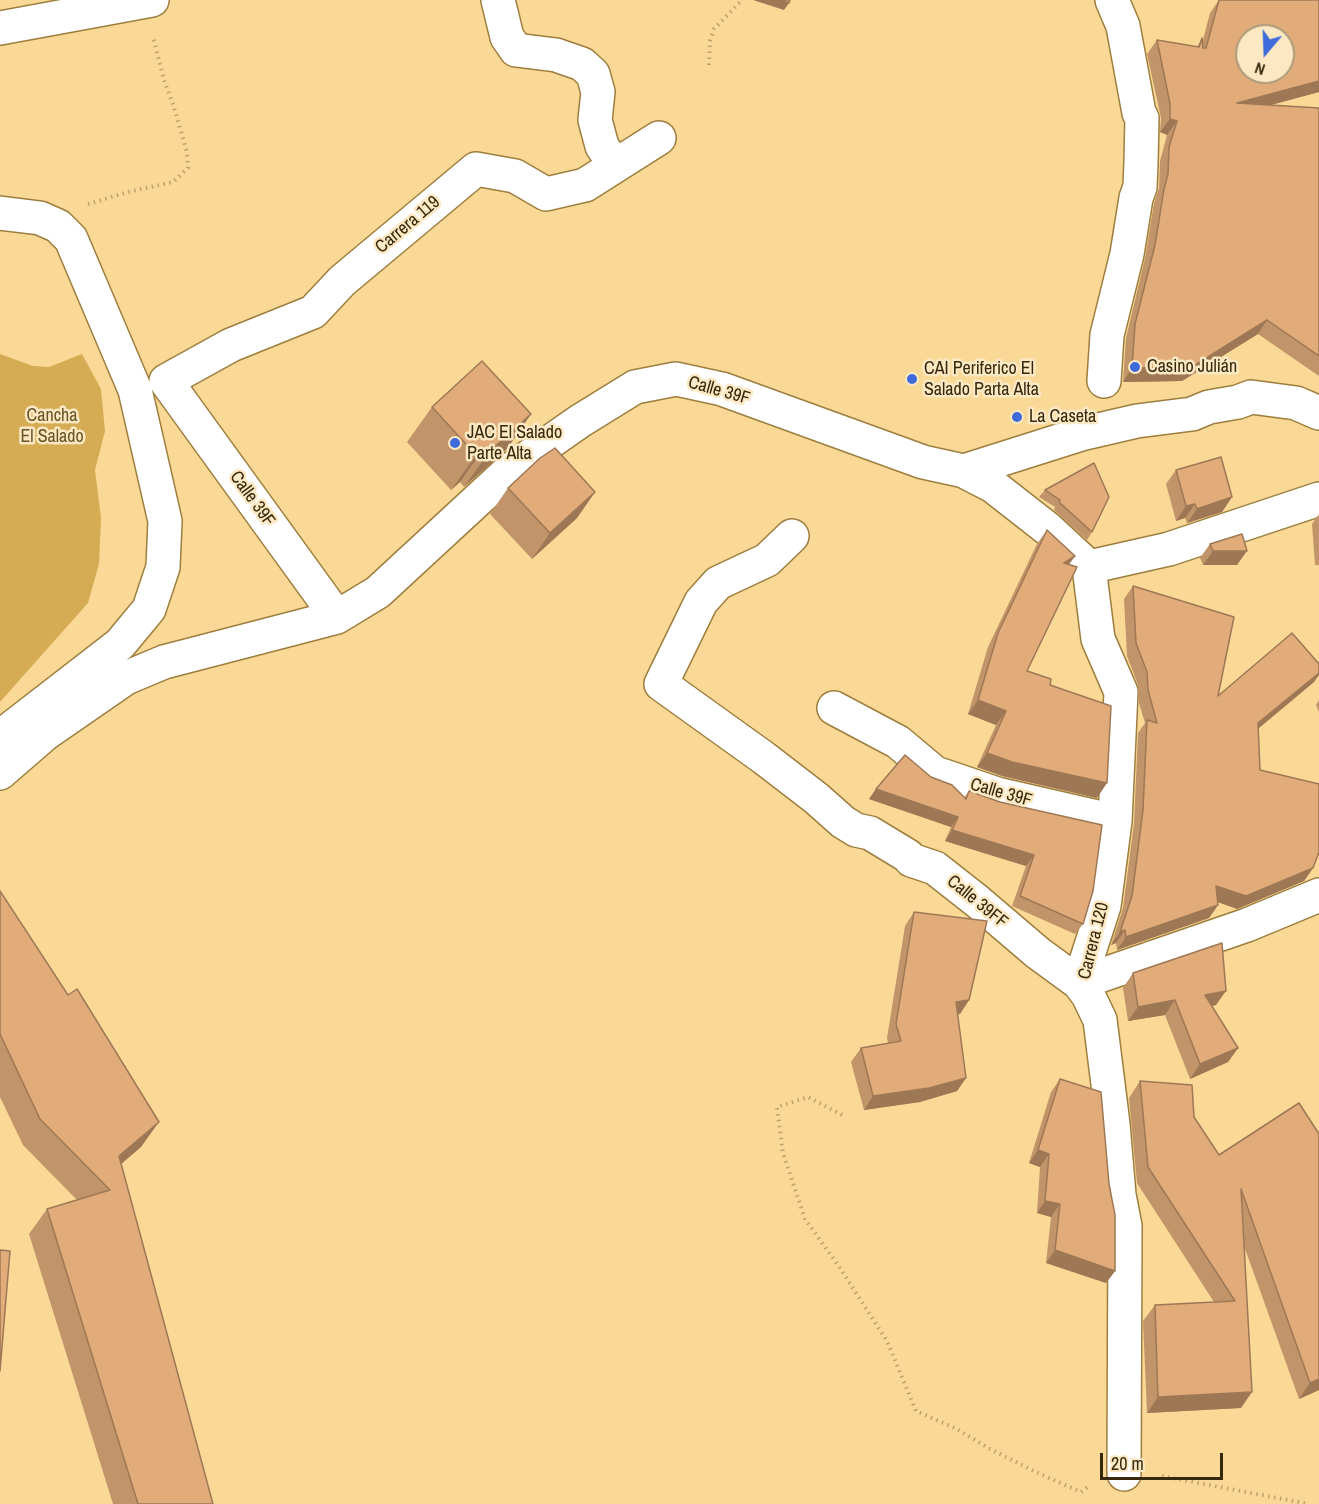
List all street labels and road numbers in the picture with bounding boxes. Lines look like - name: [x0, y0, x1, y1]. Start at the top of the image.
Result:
- street label: Carrera 119: [371, 192, 445, 258]
- street label: Calle 39F: [686, 372, 752, 410]
- street label: Calle 39F: [225, 467, 279, 531]
- street label: Calle 39F: [968, 774, 1034, 812]
- street label: Calle 39FF: [942, 871, 1012, 933]
- street label: Carrera 120: [1074, 900, 1114, 982]

